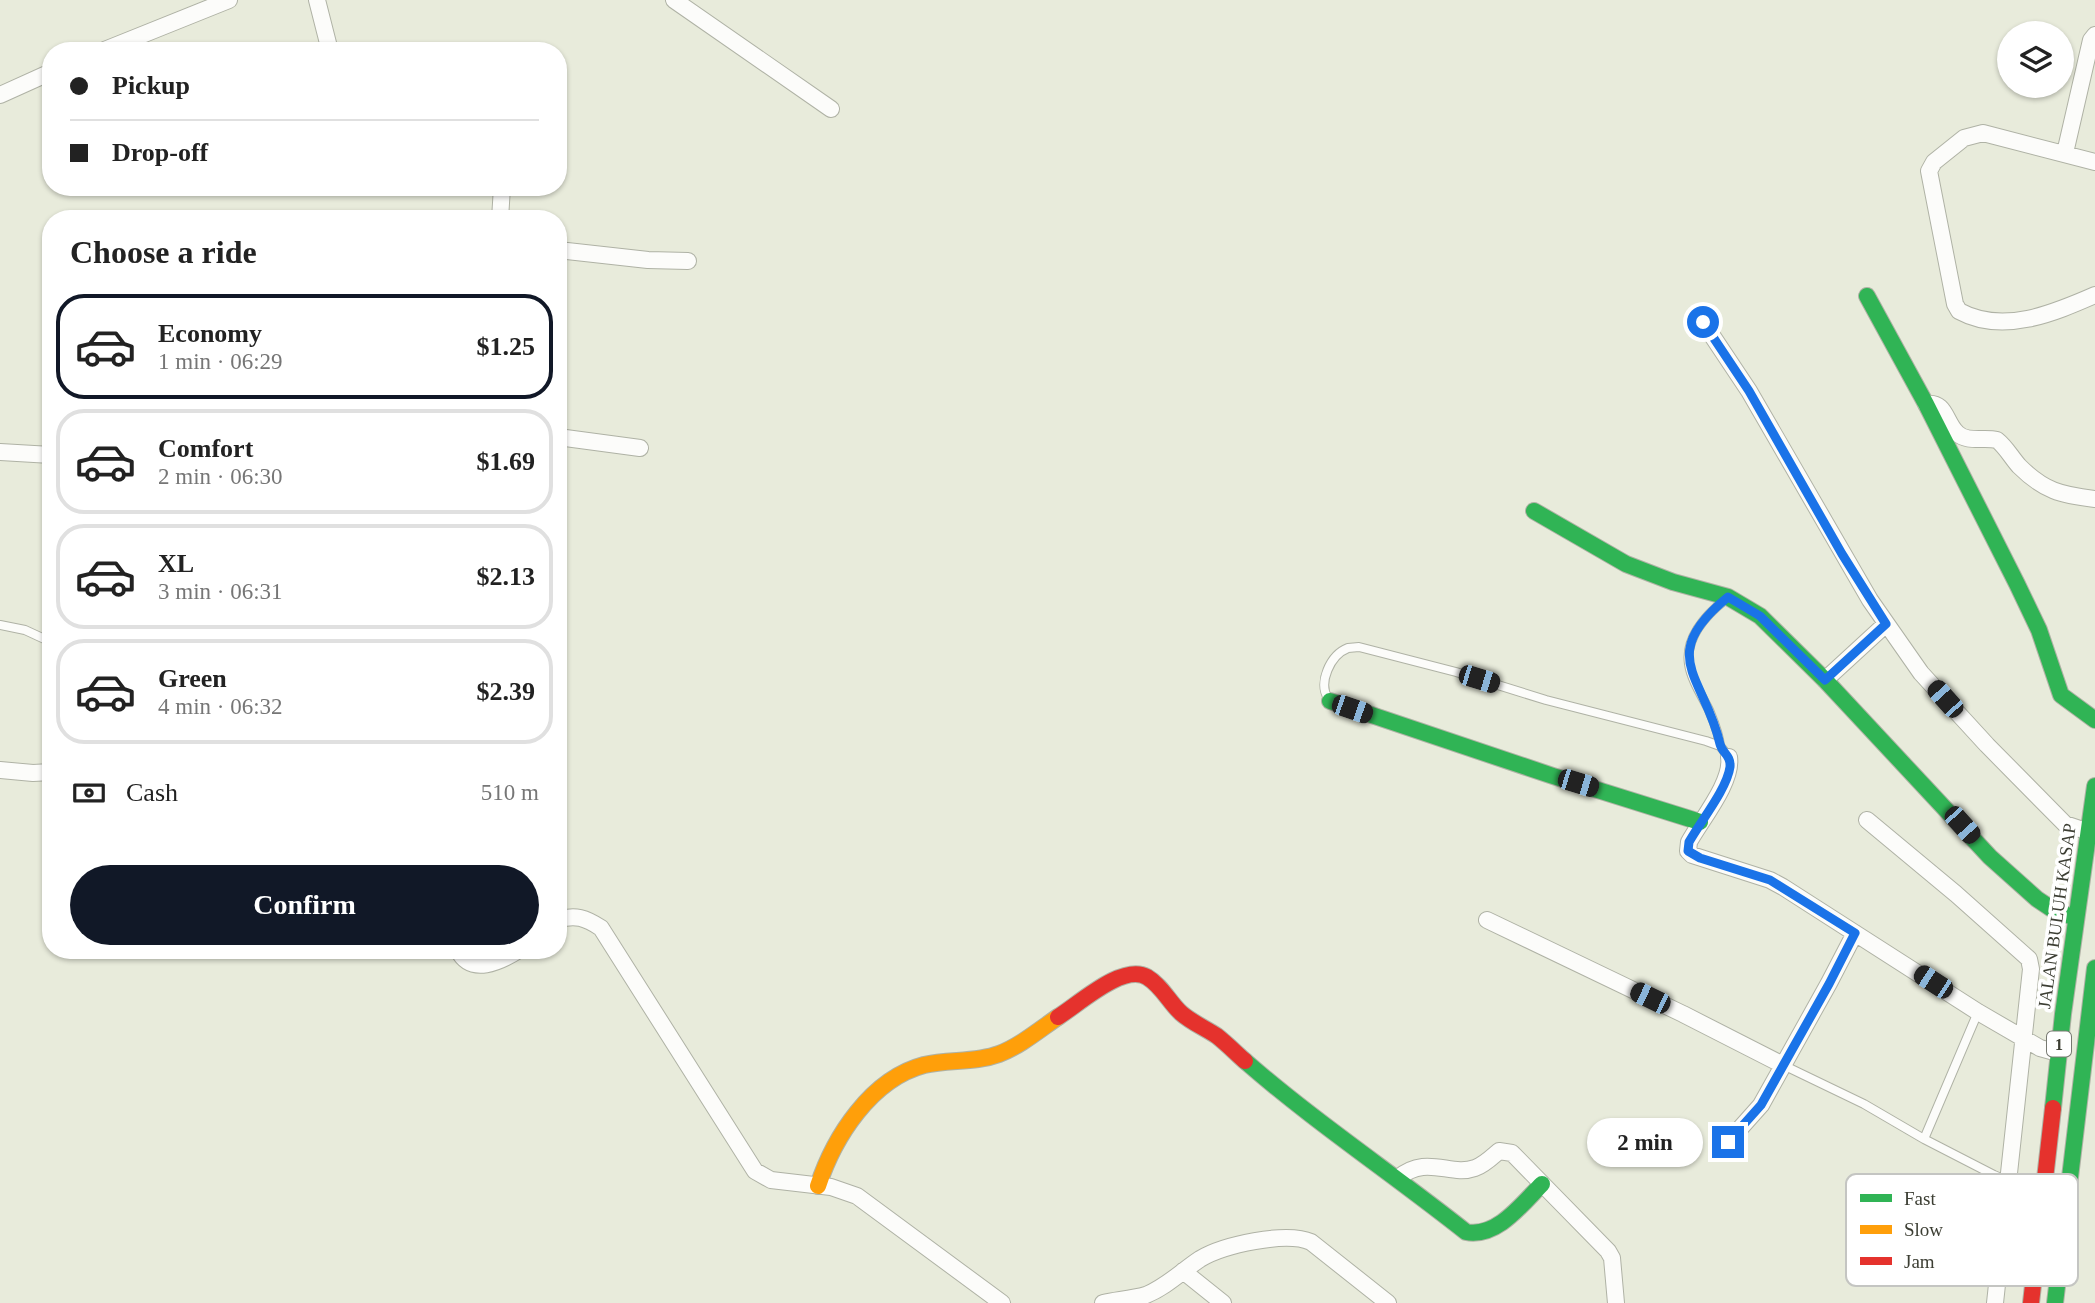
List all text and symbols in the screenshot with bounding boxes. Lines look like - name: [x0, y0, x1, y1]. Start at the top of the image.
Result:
- map controls: [1997, 21, 2074, 98]
- button: layers: [1997, 21, 2074, 98]
- text: Pickup: [112, 71, 190, 100]
- text: Drop-off: [112, 138, 208, 167]
- text: Choose a ride: [70, 234, 257, 270]
- route start: [1687, 306, 1719, 338]
- icon: car: [74, 315, 137, 378]
- text: Economy: [158, 319, 262, 348]
- text: $1.25: [477, 332, 535, 361]
- text: 1 min · 06:29: [158, 349, 283, 374]
- icon: car: [74, 430, 137, 493]
- text: Comfort: [158, 434, 253, 463]
- text: $1.69: [477, 447, 535, 476]
- text: 2 min · 06:30: [158, 464, 283, 489]
- icon: car: [74, 545, 137, 608]
- text: XL: [158, 549, 194, 578]
- text: $2.13: [477, 562, 535, 591]
- text: 3 min · 06:31: [158, 579, 283, 604]
- icon: car: [74, 660, 137, 723]
- car: [1456, 663, 1503, 695]
- text: Green: [158, 664, 227, 693]
- car: [1924, 676, 1967, 722]
- text: $2.39: [477, 677, 535, 706]
- car: [1329, 692, 1376, 726]
- text: 4 min · 06:32: [158, 694, 283, 719]
- car: [1555, 767, 1602, 799]
- icon: cash: [70, 774, 108, 812]
- text: Cash: [126, 778, 178, 807]
- text: 510 m: [481, 780, 539, 805]
- car: [1941, 802, 1984, 848]
- street label: JALAN BULUH KASAP: [2034, 822, 2080, 1010]
- button: Confirm: [70, 865, 539, 945]
- car: [1910, 962, 1957, 1002]
- car: [1627, 979, 1674, 1017]
- road number: 1: [2047, 1032, 2071, 1056]
- callout: 2 min: [1588, 1118, 1704, 1166]
- route end: [1712, 1126, 1744, 1158]
- text: 2 min: [1617, 1130, 1673, 1155]
- legend: [1846, 1174, 2078, 1286]
- text: Fast: [1904, 1188, 1936, 1209]
- text: Slow: [1904, 1219, 1943, 1240]
- text: Jam: [1904, 1251, 1935, 1272]

